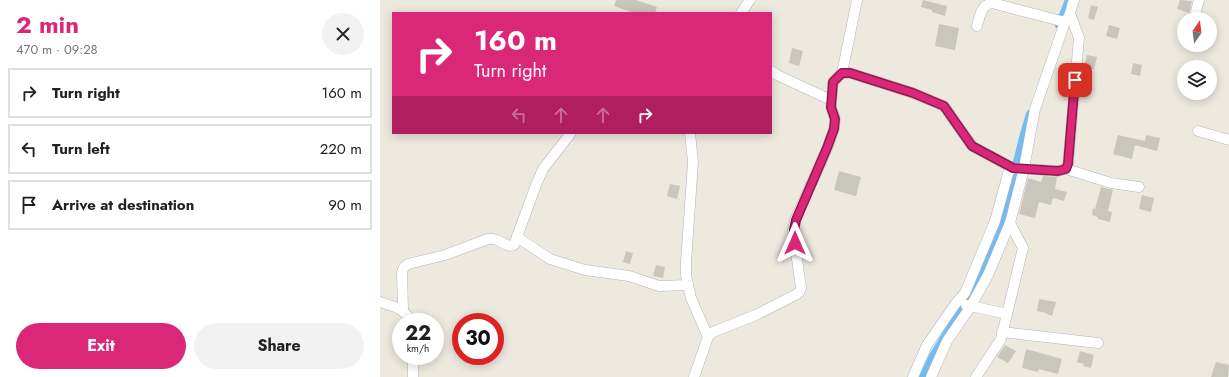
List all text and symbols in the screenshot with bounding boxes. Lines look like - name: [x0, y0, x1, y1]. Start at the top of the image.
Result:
- text: 2 min: [16, 7, 79, 42]
- north arrow: [1177, 12, 1217, 52]
- map controls: [1177, 12, 1217, 100]
- button: close: [322, 13, 364, 55]
- text: 160 m: [474, 20, 557, 61]
- icon: right: [408, 28, 460, 80]
- text: 470 m · 09:28: [16, 40, 98, 59]
- text: Turn right: [474, 58, 546, 84]
- button: layers: [1177, 60, 1217, 100]
- pin: [1058, 63, 1092, 97]
- icon: arrive: [1064, 69, 1086, 91]
- icon: right: [18, 82, 40, 104]
- text: Turn right: [52, 82, 120, 104]
- text: 160 m: [321, 82, 362, 104]
- icon: left: [508, 104, 530, 126]
- icon: ahead: [550, 104, 572, 126]
- icon: ahead: [592, 104, 614, 126]
- icon: right: [634, 104, 656, 126]
- icon: left: [18, 138, 40, 160]
- text: Turn left: [52, 138, 110, 160]
- text: 220 m: [320, 138, 362, 160]
- icon: arrive: [18, 194, 40, 216]
- text: Arrive at destination: [52, 194, 194, 216]
- text: 90 m: [328, 194, 362, 216]
- position arrow: [774, 222, 816, 264]
- speed limit sign: 30: [452, 313, 504, 365]
- text: 22: [405, 319, 431, 348]
- button: Exit: [16, 323, 186, 369]
- button: Share: [194, 323, 364, 369]
- text: km/h: [407, 341, 429, 356]

